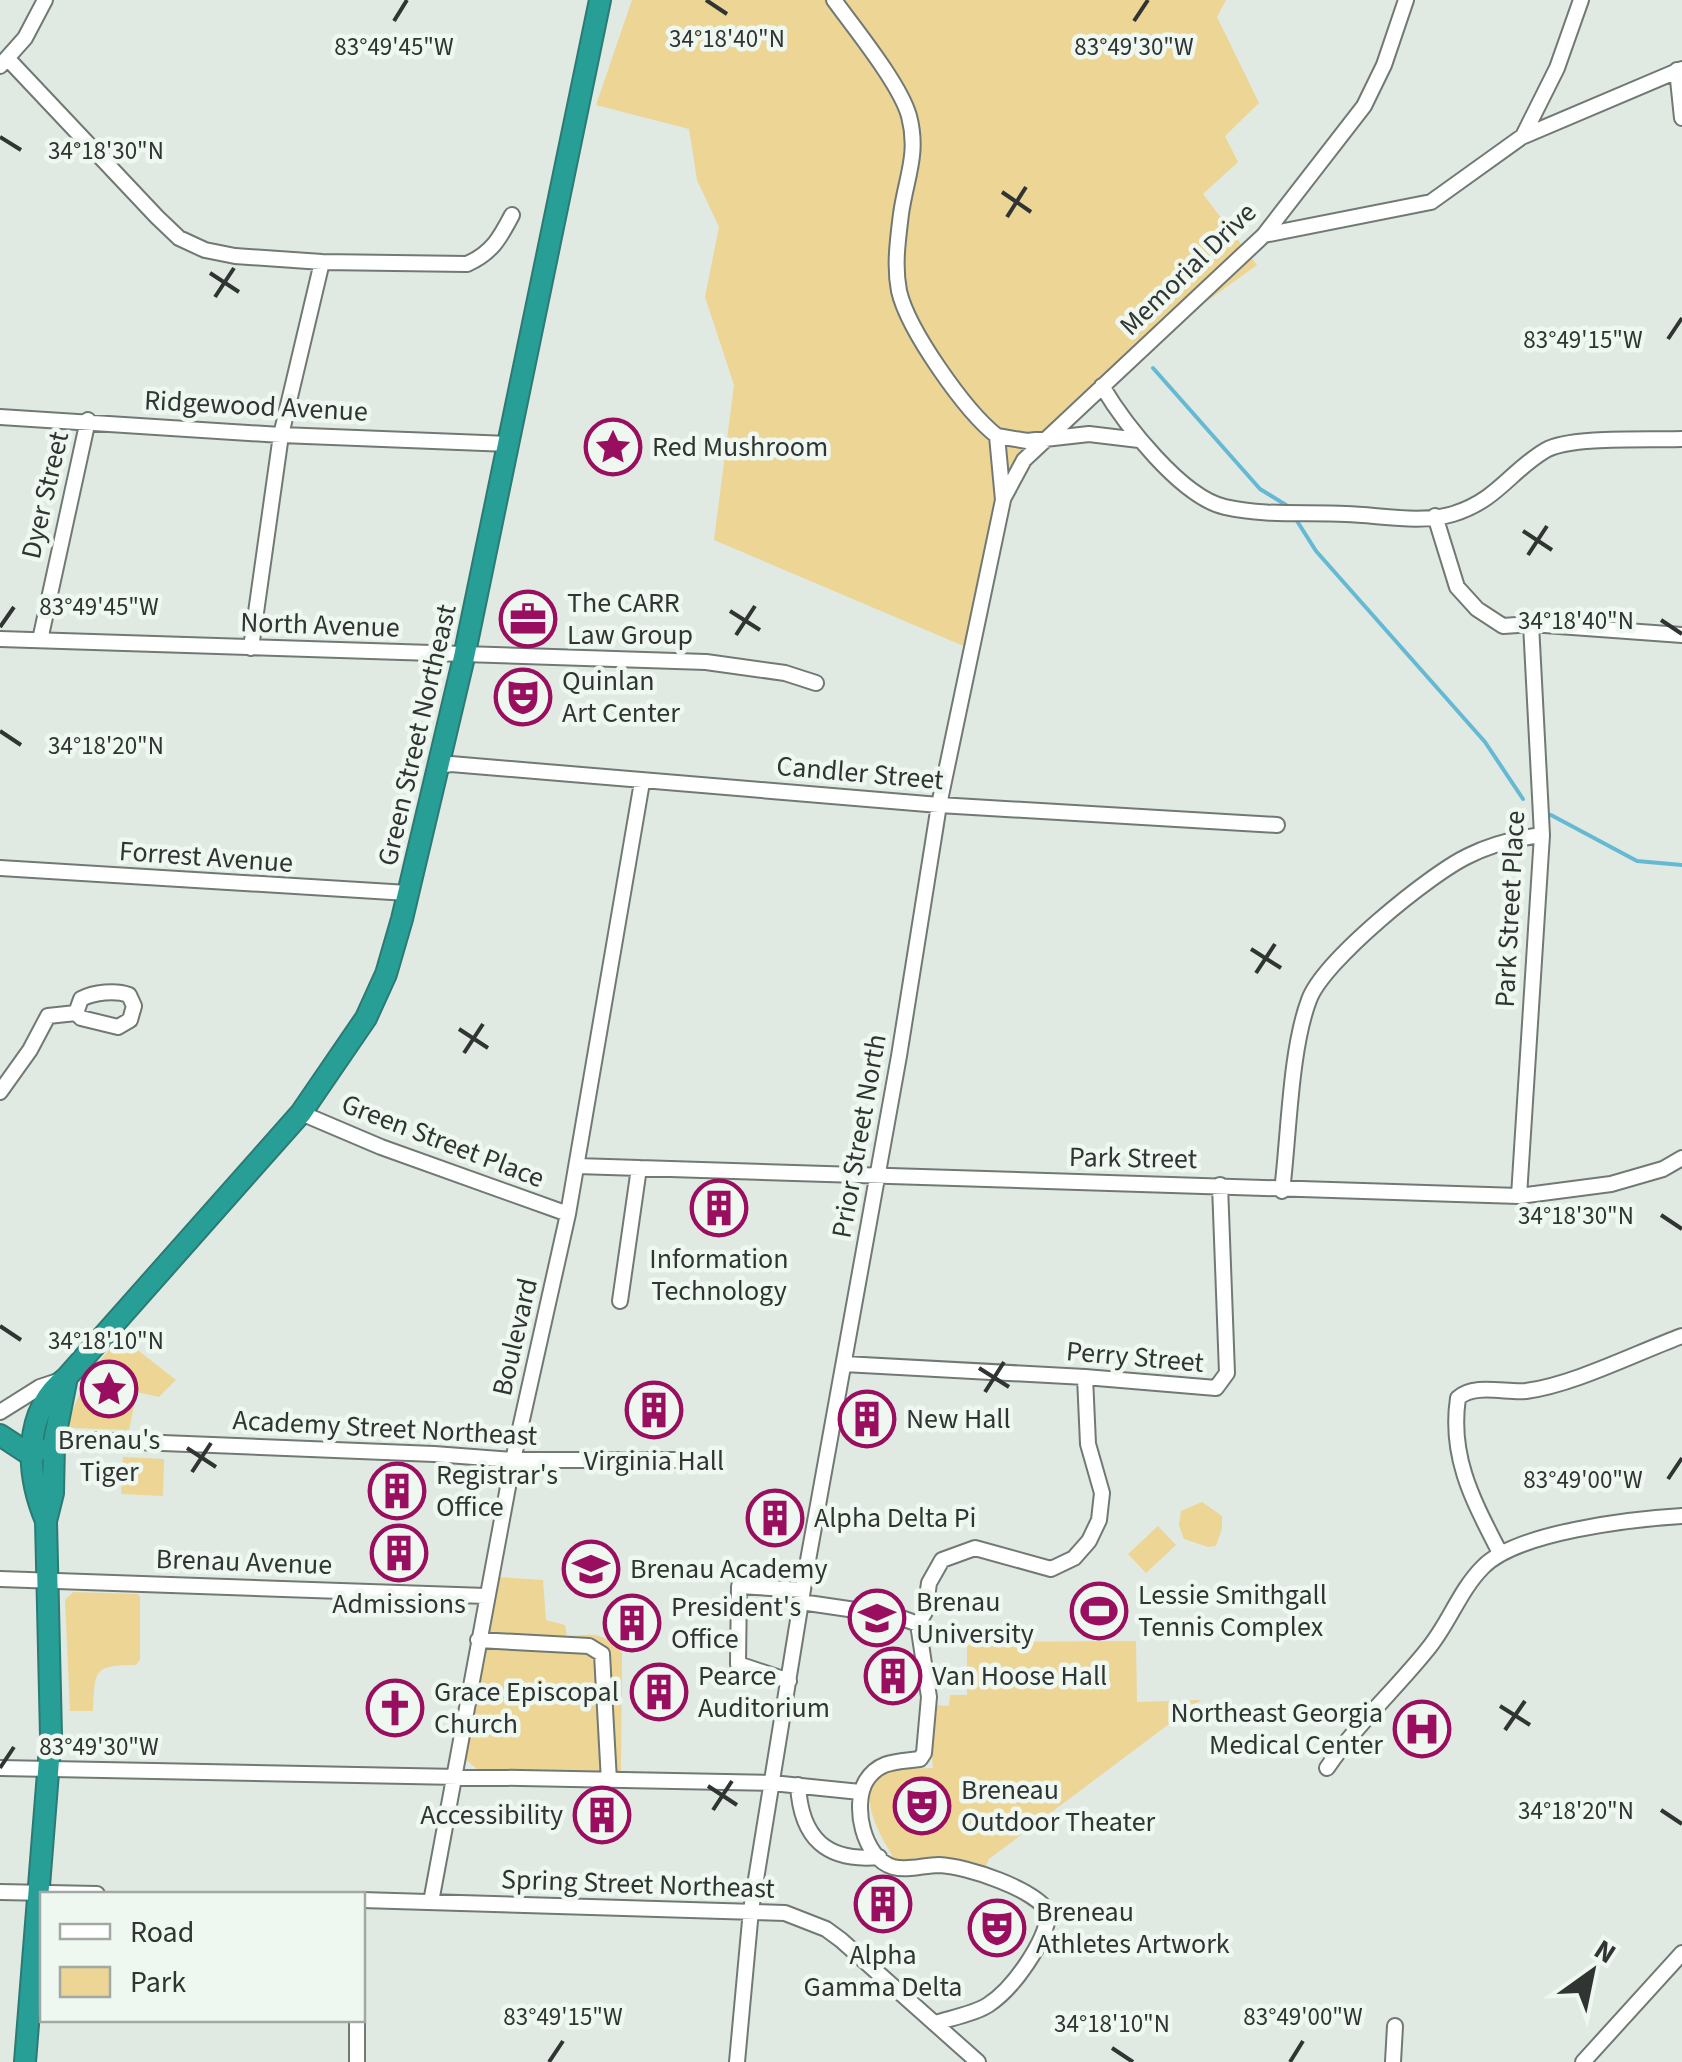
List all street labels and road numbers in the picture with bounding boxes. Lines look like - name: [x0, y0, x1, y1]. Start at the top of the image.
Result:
- street label: Memorial Drive: [1111, 193, 1265, 345]
- street label: Ridgewood Avenue: [143, 380, 369, 432]
- street label: Dyer Street: [11, 427, 79, 563]
- street label: Green Street Northeast: [367, 600, 467, 870]
- street label: North Avenue: [240, 602, 400, 648]
- street label: Candler Street: [775, 746, 946, 800]
- street label: Park Street Place: [1485, 810, 1535, 1008]
- street label: Forrest Avenue: [118, 831, 294, 883]
- street label: Prior Street North: [821, 1031, 897, 1241]
- street label: Green Street Place: [336, 1084, 550, 1198]
- street label: Park Street: [1069, 1137, 1198, 1179]
- street label: Boulevard: [482, 1274, 548, 1400]
- street label: Perry Street: [1064, 1331, 1206, 1383]
- street label: Academy Street Northeast: [232, 1400, 539, 1456]
- street label: Brenau Avenue: [155, 1539, 333, 1585]
- street label: Spring Street Northeast: [500, 1859, 776, 1909]

